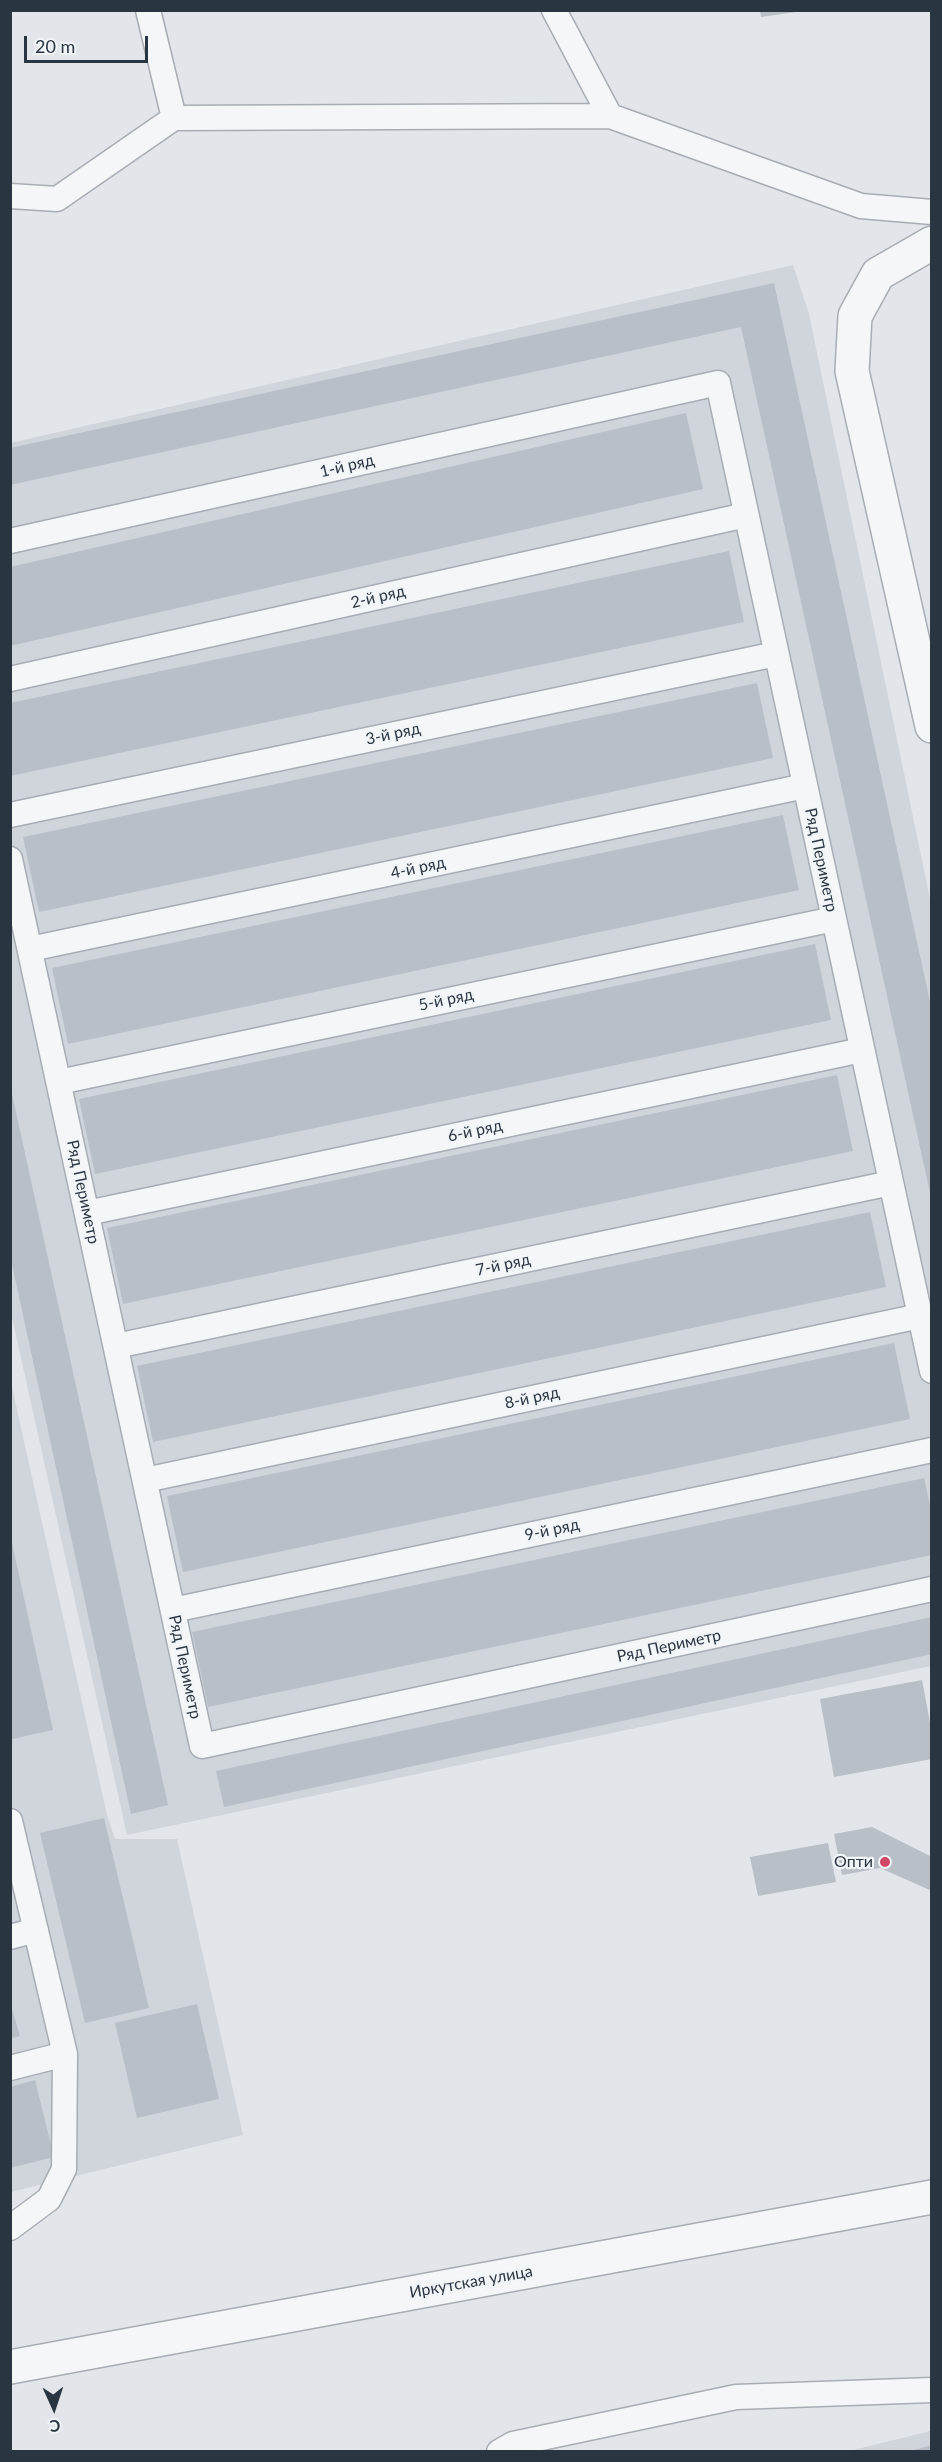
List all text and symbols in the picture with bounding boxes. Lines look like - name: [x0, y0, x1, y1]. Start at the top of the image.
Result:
- scale bar: [27, 24, 152, 62]
- text: 20 m: [35, 35, 75, 57]
- street label: 1-й ряд: [318, 450, 376, 482]
- street label: 2-й ряд: [349, 581, 407, 613]
- street label: 3-й ряд: [364, 719, 422, 749]
- street label: Ряд Периметр: [801, 806, 841, 914]
- street label: 4-й ряд: [389, 853, 447, 883]
- street label: 5-й ряд: [417, 985, 475, 1015]
- street label: 6-й ряд: [446, 1116, 504, 1146]
- street label: Ряд Периметр: [63, 1138, 103, 1246]
- street label: 7-й ряд: [474, 1250, 532, 1280]
- street label: 8-й ряд: [503, 1383, 561, 1413]
- street label: 9-й ряд: [523, 1515, 581, 1545]
- street label: Ряд Периметр: [165, 1613, 205, 1721]
- street label: Ряд Периметр: [615, 1626, 723, 1666]
- place label: Опти: [834, 1852, 873, 1872]
- marker: Опти: [878, 1855, 892, 1869]
- street label: Иркутская улица: [408, 2262, 534, 2302]
- north arrow: [24, 2378, 84, 2438]
- text: С: [49, 2417, 61, 2436]

